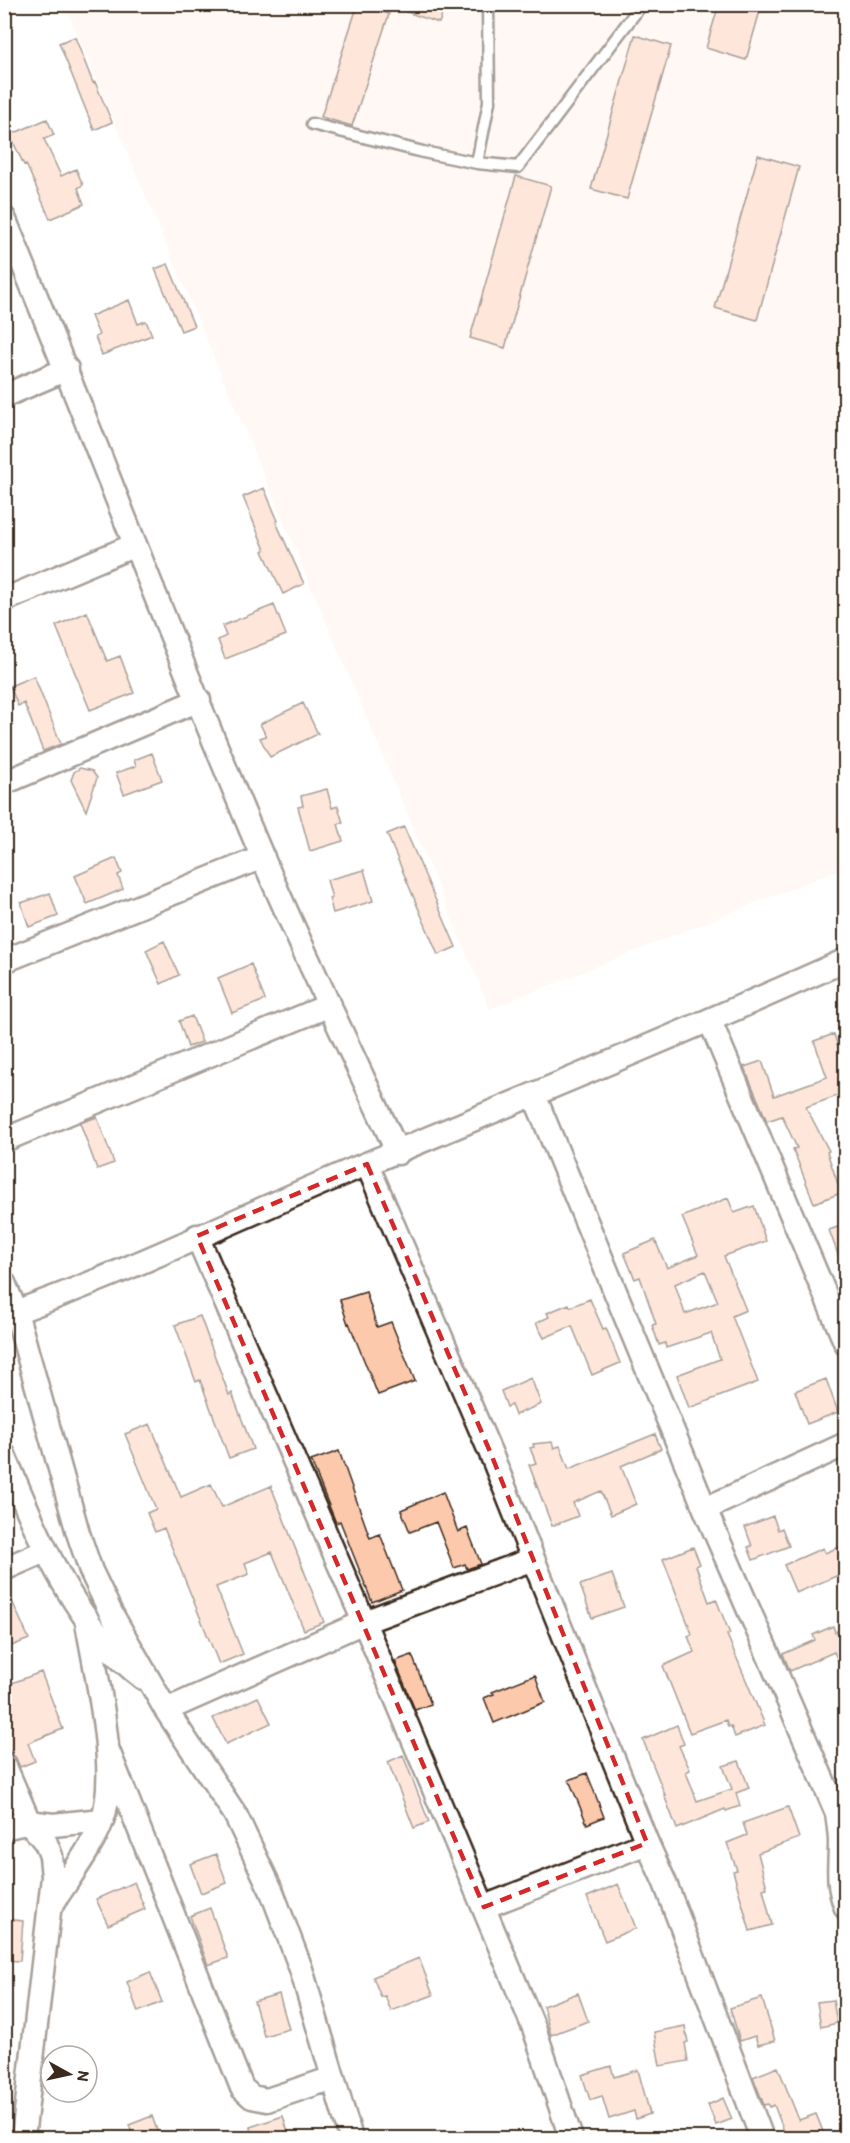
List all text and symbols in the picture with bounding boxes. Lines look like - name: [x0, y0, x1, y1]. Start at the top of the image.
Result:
- north arrow: [39, 2044, 99, 2104]
- text: N: [73, 2069, 94, 2083]

